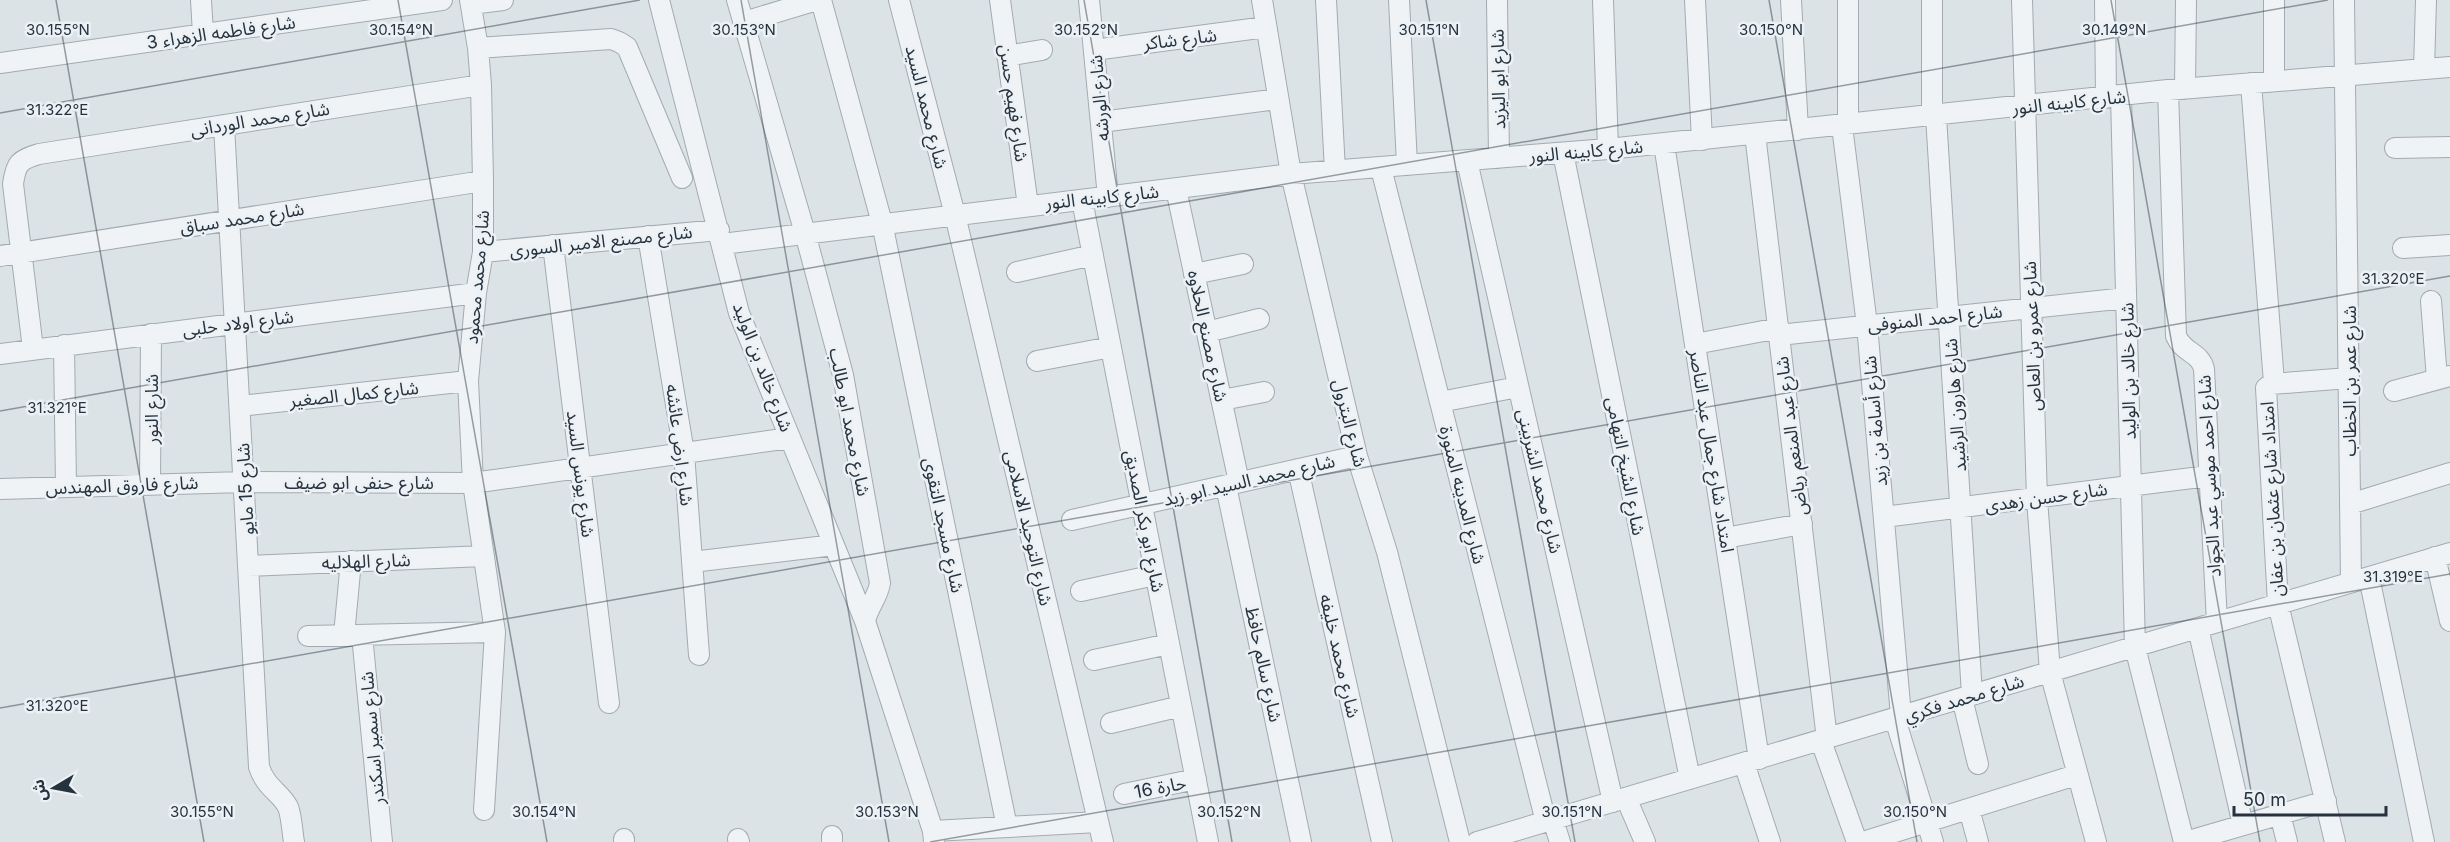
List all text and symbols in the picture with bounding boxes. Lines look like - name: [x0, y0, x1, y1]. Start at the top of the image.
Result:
- street label: شارع فاطمه الزهراء 3: [145, 11, 297, 57]
- text: 30.155°N: [26, 20, 90, 39]
- text: 30.154°N: [369, 20, 433, 39]
- text: 30.153°N: [712, 20, 776, 39]
- text: 30.152°N: [1054, 20, 1118, 39]
- text: 30.151°N: [1399, 20, 1459, 39]
- text: 30.150°N: [1739, 20, 1803, 39]
- text: 30.149°N: [2082, 20, 2146, 39]
- street label: شارع شاكر: [1141, 24, 1219, 58]
- street label: شارع ابو اليزيد: [1487, 29, 1513, 129]
- street label: شارع محمد السيد: [898, 43, 953, 172]
- street label: شارع فهيم حسن: [991, 43, 1033, 164]
- street label: شارع الورشه: [1085, 54, 1117, 142]
- street label: شارع كابينه النور: [2010, 86, 2127, 123]
- street label: شارع محمد الوردانى: [189, 98, 332, 144]
- text: 31.322°E: [26, 100, 88, 119]
- street label: شارع كابينه النور: [1527, 136, 1644, 171]
- street label: شارع كابينه النور: [1043, 181, 1160, 218]
- street label: شارع محمد سباق: [178, 198, 306, 242]
- street label: شارع محمد محمود: [461, 209, 497, 345]
- street label: شارع مصنع الامير السورى: [509, 221, 694, 265]
- street label: شارع عمرو بن العاص: [2019, 261, 2049, 411]
- street label: شارع مصنع الحلاوه: [1180, 268, 1232, 405]
- text: 31.320°E: [2361, 269, 2425, 288]
- street label: شارع خالد بن الوليد: [725, 299, 797, 436]
- street label: شارع احمد المنوفى: [1867, 300, 2004, 339]
- street label: شارع خالد بن الوليد: [2116, 302, 2144, 440]
- street label: شارع عمر بن الخطاب: [2339, 305, 2364, 457]
- street label: شارع اولاد حلبى: [181, 306, 295, 344]
- street label: شارع هارون الرشيد: [1940, 337, 1974, 472]
- street label: شارع محمد ابو طالب: [821, 346, 875, 499]
- street label: امتداد شارع جمال عبد الناصر: [1681, 347, 1738, 555]
- street label: شارع أسامة بن زيد: [1859, 354, 1895, 487]
- street label: شارع عبد المنعم رياض: [1771, 355, 1815, 517]
- street label: شارع النور: [141, 374, 166, 445]
- street label: شارع احمد موسي عبد الجواد: [2193, 374, 2229, 577]
- street label: شارع كمال الصغير: [287, 377, 420, 415]
- street label: شارع البترول: [1325, 377, 1371, 470]
- street label: شارع ارض عائشه: [658, 383, 698, 507]
- street label: شارع الشيخ التهامى: [1598, 395, 1650, 538]
- text: 31.321°E: [27, 398, 87, 417]
- street label: امتداد شارع عثمان بن عفان: [2256, 401, 2292, 597]
- street label: شارع محمد الشربينى: [1509, 407, 1567, 556]
- street label: شارع يونس السيد: [559, 410, 599, 539]
- street label: شارع المدينه المنورة: [1432, 424, 1490, 567]
- street label: شارع 15 مايو: [232, 442, 262, 536]
- street label: شارع التوحيد الاسلامى: [997, 448, 1057, 609]
- street label: شارع ابو بكر الصديق: [1117, 448, 1169, 595]
- street label: شارع محمد السيد ابو زيد: [1161, 450, 1338, 514]
- street label: شارع مسجد التقوى: [915, 455, 969, 595]
- street label: شارع فاروق المهندس: [45, 472, 199, 502]
- street label: شارع حنفى ابو ضيف: [284, 472, 434, 497]
- street label: شارع حسن زهدى: [1983, 478, 2109, 520]
- street label: شارع الهلاليه: [321, 549, 411, 577]
- text: 31.319°E: [2363, 567, 2423, 586]
- street label: شارع محمد خليفه: [1312, 592, 1364, 721]
- street label: شارع سالم حافظ: [1238, 604, 1287, 725]
- street label: شارع سمير اسكندر: [356, 670, 392, 806]
- street label: شارع محمد فكري: [1902, 670, 2028, 730]
- text: 31.320°E: [25, 696, 89, 715]
- north arrow: [24, 758, 84, 818]
- street label: حارة 16: [1132, 772, 1188, 803]
- text: ش: [27, 778, 51, 803]
- scale bar: [2234, 779, 2386, 817]
- text: 50 m: [2243, 789, 2286, 810]
- text: 30.155°N: [170, 802, 234, 821]
- text: 30.154°N: [512, 802, 576, 821]
- text: 30.153°N: [855, 802, 919, 821]
- text: 30.152°N: [1197, 802, 1261, 821]
- text: 30.151°N: [1542, 802, 1602, 821]
- text: 30.150°N: [1883, 802, 1947, 821]

